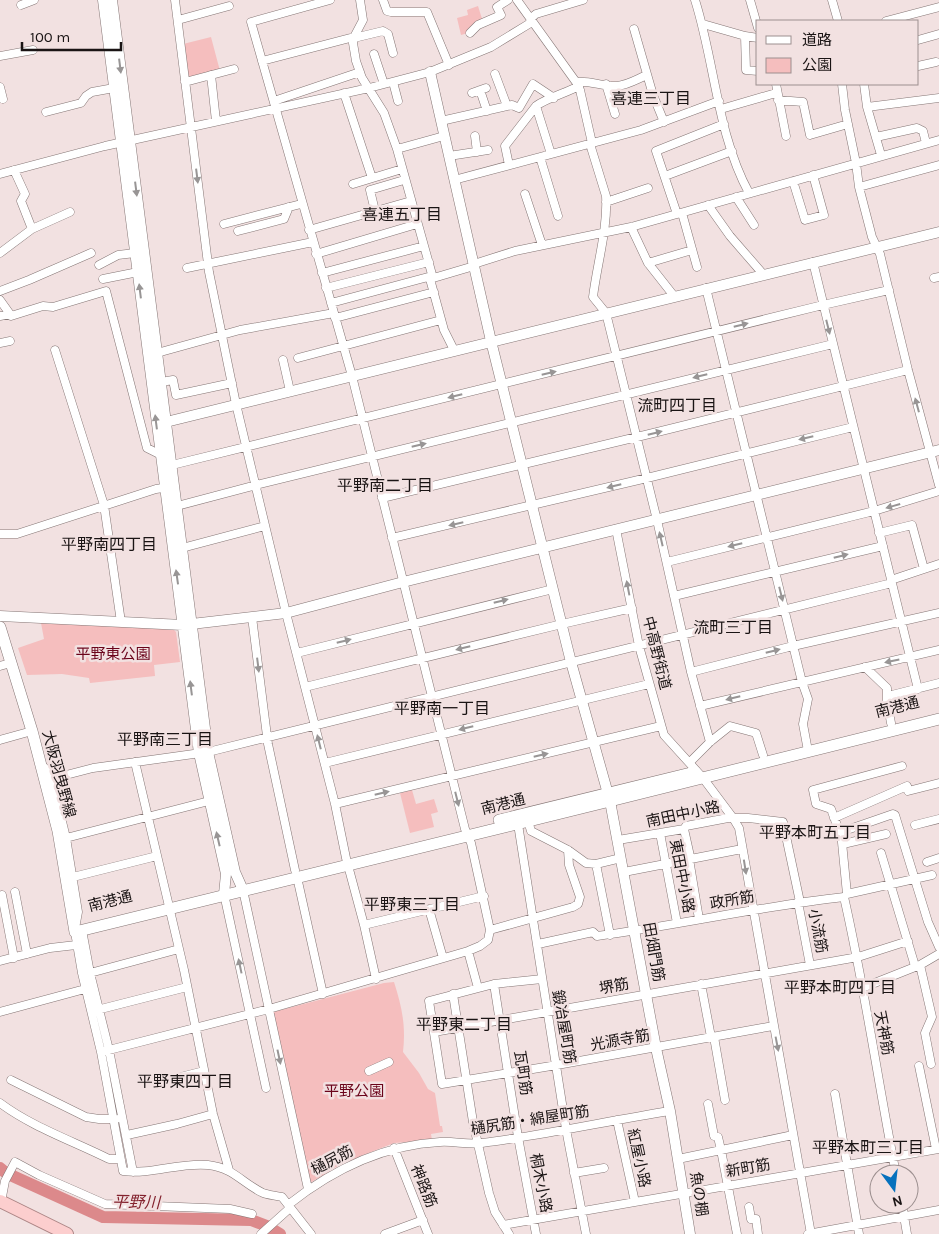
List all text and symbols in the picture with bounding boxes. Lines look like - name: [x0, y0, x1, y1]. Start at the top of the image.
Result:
- scale bar: [22, 20, 121, 52]
- legend: [756, 20, 919, 85]
- text: 100 m: [30, 28, 70, 46]
- text: 道路: [802, 31, 832, 49]
- text: 公園: [802, 56, 832, 74]
- one-way arrow: [117, 58, 125, 74]
- district label: 喜連三丁目: [611, 89, 691, 108]
- one-way arrow: [193, 168, 201, 184]
- one-way arrow: [132, 182, 140, 198]
- district label: 喜連五丁目: [362, 205, 442, 224]
- one-way arrow: [136, 282, 144, 298]
- one-way arrow: [825, 319, 833, 334]
- one-way arrow: [734, 321, 749, 329]
- one-way arrow: [542, 369, 557, 377]
- one-way arrow: [693, 372, 708, 380]
- one-way arrow: [447, 392, 462, 400]
- district label: 流町四丁目: [637, 396, 717, 415]
- one-way arrow: [913, 398, 921, 413]
- one-way arrow: [152, 414, 160, 430]
- one-way arrow: [647, 429, 662, 437]
- one-way arrow: [798, 434, 813, 442]
- one-way arrow: [412, 441, 427, 449]
- district label: 平野南二丁目: [337, 476, 433, 495]
- one-way arrow: [606, 482, 622, 490]
- one-way arrow: [885, 502, 900, 510]
- one-way arrow: [448, 520, 463, 528]
- one-way arrow: [657, 531, 665, 546]
- district label: 平野南四丁目: [61, 535, 157, 554]
- one-way arrow: [727, 541, 742, 549]
- one-way arrow: [833, 552, 848, 560]
- one-way arrow: [173, 569, 181, 585]
- one-way arrow: [623, 579, 631, 595]
- one-way arrow: [777, 586, 785, 601]
- one-way arrow: [494, 597, 509, 605]
- street label: 中高野街道: [639, 614, 675, 692]
- district label: 流町三丁目: [693, 618, 773, 637]
- one-way arrow: [336, 636, 351, 644]
- one-way arrow: [456, 644, 471, 652]
- park label: 平野東公園: [75, 645, 151, 663]
- one-way arrow: [765, 647, 780, 655]
- one-way arrow: [254, 657, 262, 673]
- one-way arrow: [883, 658, 899, 666]
- one-way arrow: [187, 679, 195, 695]
- street label: 南港通: [873, 693, 921, 721]
- one-way arrow: [726, 694, 741, 702]
- district label: 平野南一丁目: [394, 699, 490, 718]
- one-way arrow: [458, 724, 473, 732]
- street label: 大阪羽曳野線: [39, 728, 79, 820]
- district label: 平野南三丁目: [117, 730, 213, 749]
- one-way arrow: [315, 735, 323, 750]
- one-way arrow: [533, 751, 548, 759]
- one-way arrow: [375, 789, 390, 797]
- street label: 南港通: [479, 790, 527, 818]
- one-way arrow: [453, 792, 461, 807]
- street label: 南田中小路: [644, 797, 722, 831]
- district label: 平野本町五丁目: [759, 823, 871, 842]
- one-way arrow: [214, 832, 222, 847]
- street label: 東田中小路: [666, 837, 698, 915]
- one-way arrow: [742, 859, 750, 875]
- street label: 南港通: [86, 887, 134, 915]
- street label: 政所筋: [708, 887, 756, 913]
- district label: 平野東三丁目: [364, 895, 460, 914]
- street label: 小流筋: [805, 907, 831, 955]
- street label: 田畑門筋: [640, 921, 668, 983]
- one-way arrow: [236, 958, 244, 974]
- street label: 堺筋: [598, 974, 630, 998]
- district label: 平野本町四丁目: [784, 978, 896, 997]
- street label: 鍛冶屋町筋: [549, 988, 579, 1066]
- street label: 天神筋: [871, 1009, 897, 1057]
- district label: 平野東二丁目: [416, 1015, 512, 1034]
- street label: 光源寺筋: [589, 1026, 651, 1054]
- one-way arrow: [773, 1036, 781, 1052]
- one-way arrow: [275, 1049, 283, 1064]
- street label: 瓦町筋: [511, 1049, 535, 1097]
- district label: 平野東四丁目: [137, 1072, 233, 1091]
- park label: 平野公園: [324, 1082, 384, 1100]
- street label: 樋尻筋・綿屋町筋: [469, 1102, 591, 1138]
- street label: 紅屋小路: [624, 1127, 654, 1189]
- district label: 平野本町三丁目: [812, 1138, 924, 1157]
- street label: 樋尻筋: [308, 1141, 356, 1179]
- street label: 桐木小路: [526, 1152, 556, 1214]
- street label: 新町筋: [724, 1155, 772, 1181]
- street label: 神路筋: [407, 1162, 441, 1210]
- north arrow: [869, 1164, 919, 1214]
- street label: 魚の棚: [687, 1170, 711, 1218]
- water label: 平野川: [112, 1192, 162, 1212]
- text: N: [890, 1192, 904, 1211]

